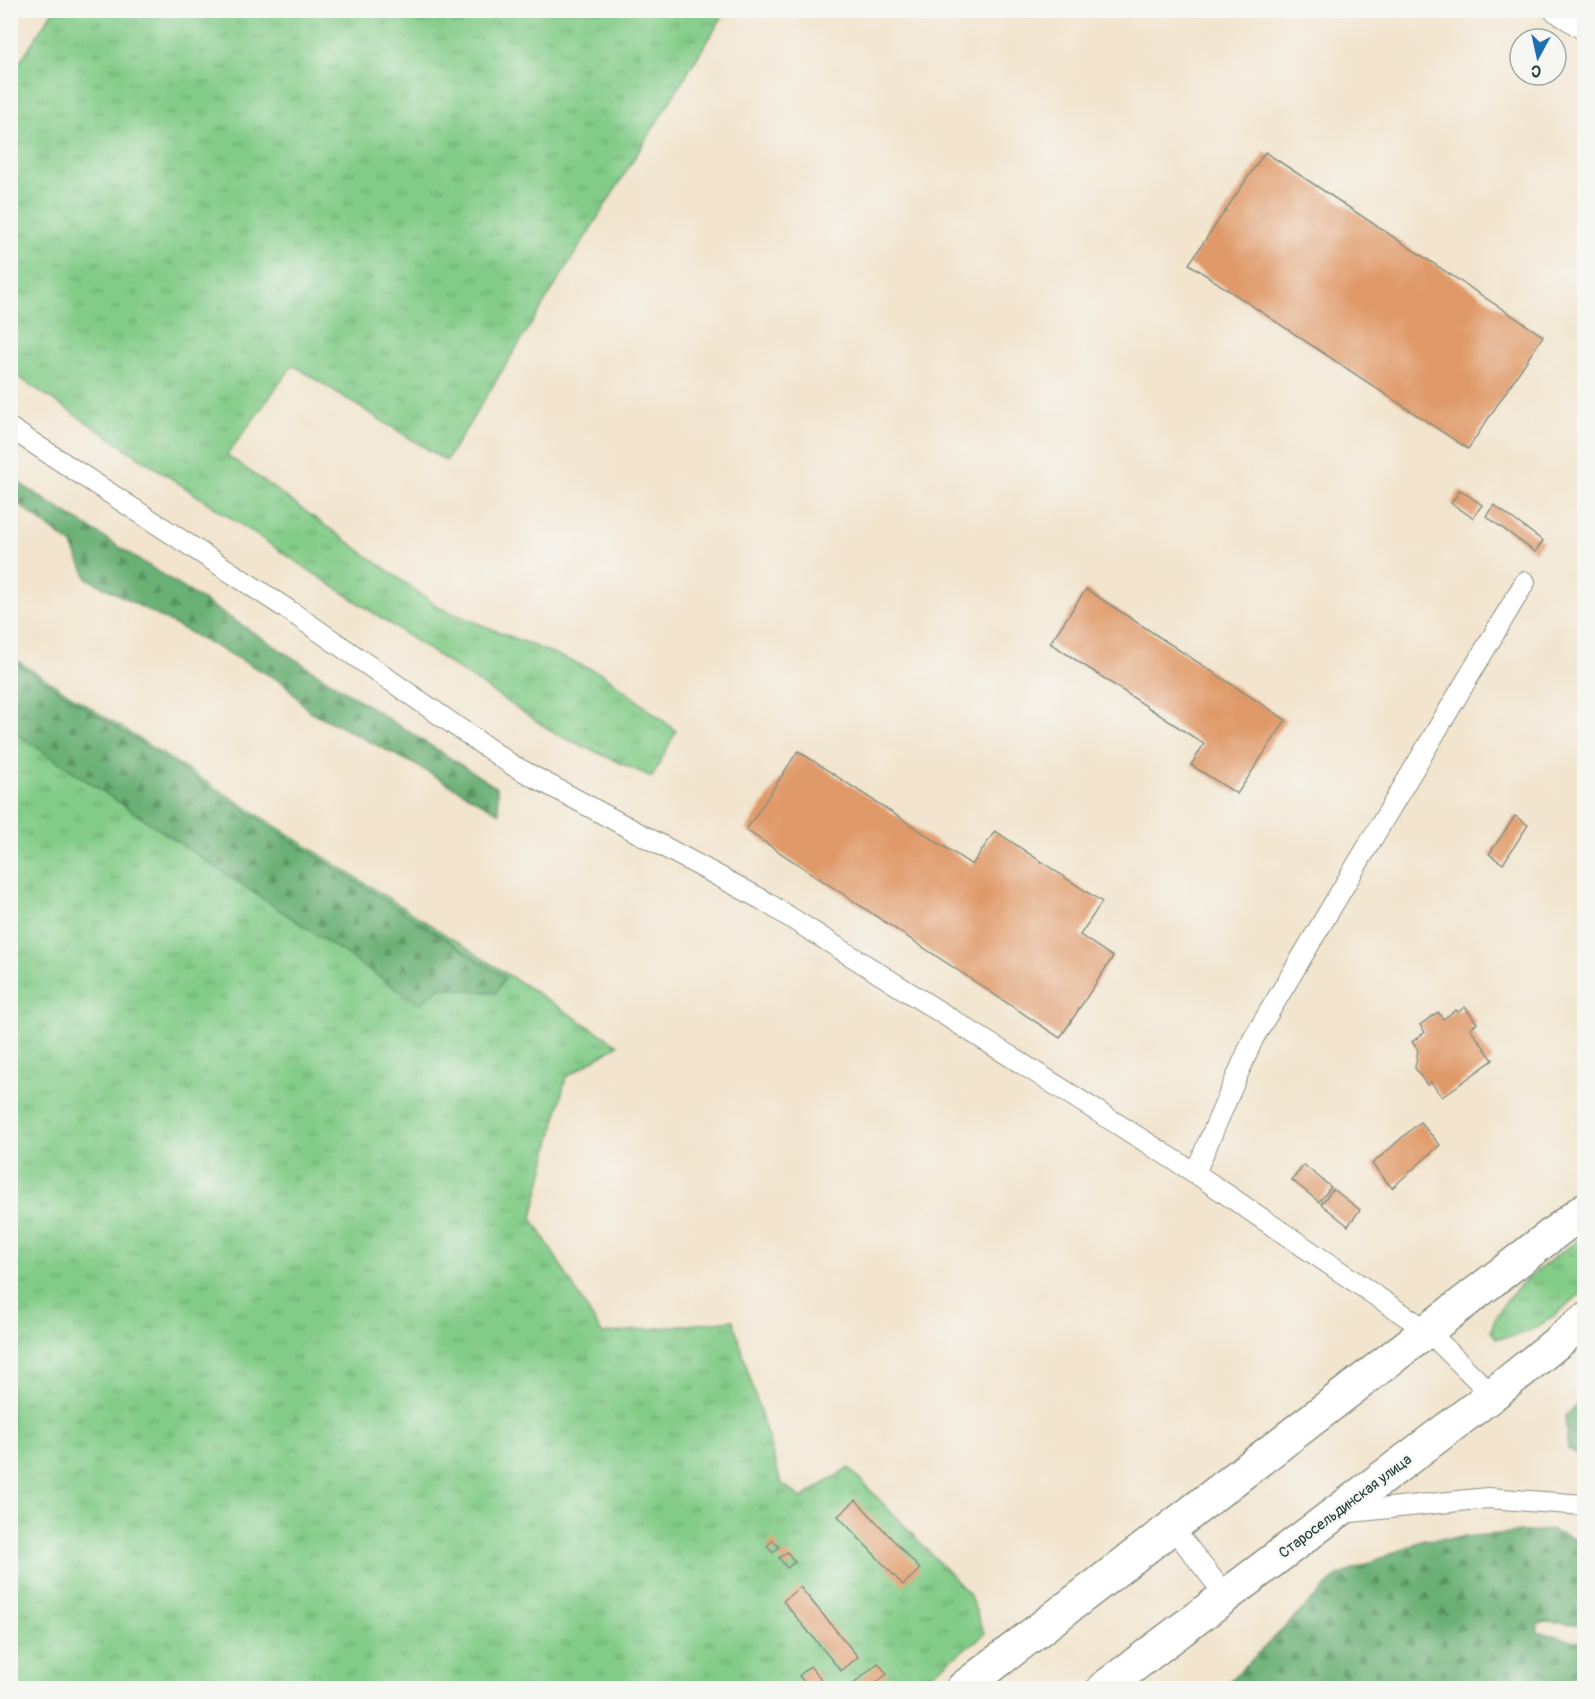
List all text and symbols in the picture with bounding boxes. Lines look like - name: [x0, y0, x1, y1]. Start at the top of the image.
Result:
- north arrow: [1508, 27, 1568, 87]
- text: С: [1530, 60, 1542, 81]
- street label: Старосельдинская улица: [1275, 1450, 1416, 1563]

